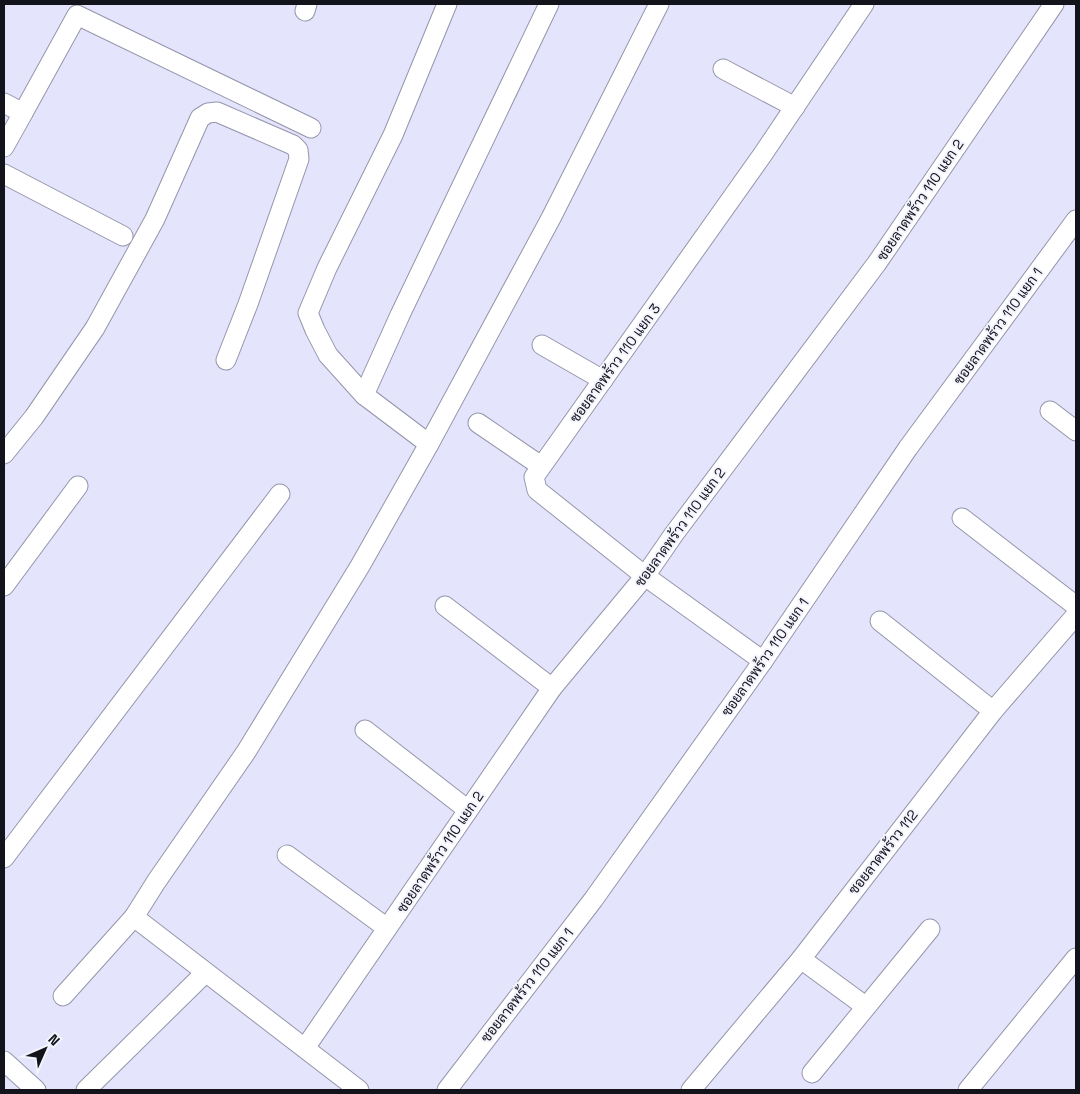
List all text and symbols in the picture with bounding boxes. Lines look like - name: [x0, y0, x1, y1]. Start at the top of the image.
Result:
- street label: ซอยลาดพร้าว 110 แยก 2: [873, 136, 967, 264]
- street label: ซอยลาดพร้าว 110 แยก 1: [949, 264, 1047, 388]
- street label: ซอยลาดพร้าว 110 แยก 3: [566, 300, 664, 426]
- street label: ซอยลาดพร้าว 110 แยก 2: [631, 464, 729, 590]
- street label: ซอยลาดพร้าว 110 แยก 1: [717, 594, 813, 720]
- street label: ซอยลาดพร้าว 110 แยก 2: [393, 788, 487, 916]
- street label: ซอยลาดพร้าว 112: [844, 806, 922, 898]
- street label: ซอยลาดพร้าว 110 แยก 1: [477, 924, 577, 1046]
- north arrow: [20, 1024, 70, 1074]
- text: N: [45, 1030, 64, 1049]

